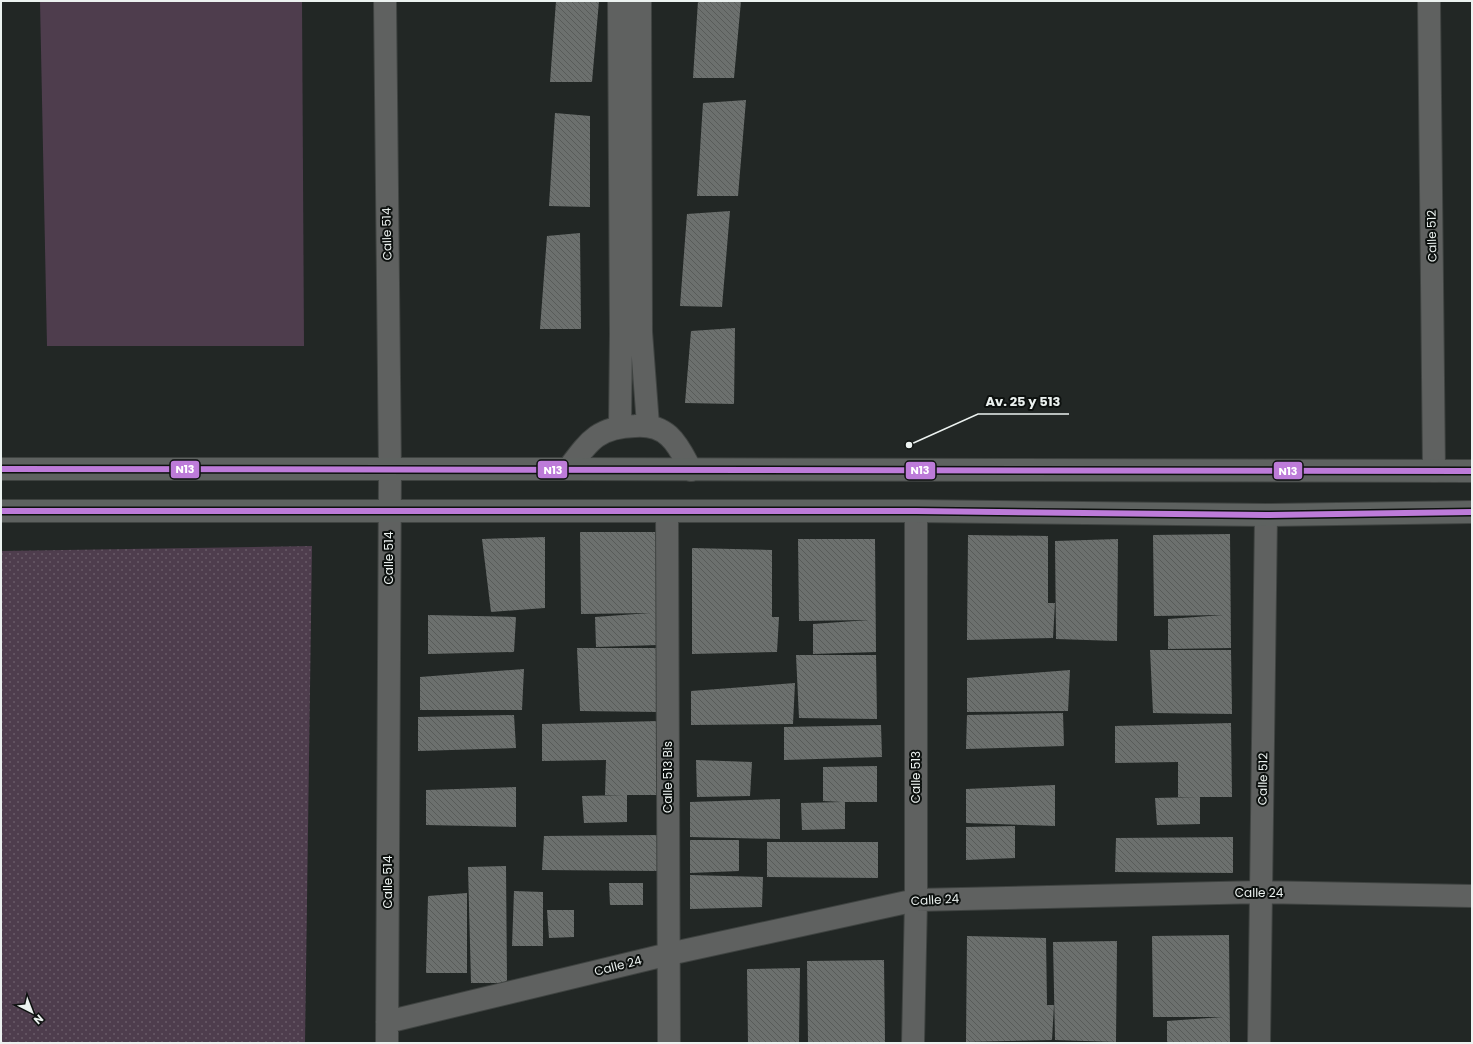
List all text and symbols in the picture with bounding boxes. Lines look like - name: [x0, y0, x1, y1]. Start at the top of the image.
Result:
- street label: Calle 514: [378, 207, 395, 261]
- street label: Calle 512: [1423, 210, 1440, 262]
- callout: Av. 25 y 513: [978, 389, 1069, 414]
- text: Av. 25 y 513: [986, 392, 1061, 411]
- line badge: N13: [170, 460, 200, 479]
- line badge: N13: [537, 460, 568, 479]
- text: N13: [175, 461, 195, 477]
- line badge: N13: [905, 461, 936, 480]
- line badge: N13: [1273, 461, 1303, 480]
- text: N13: [543, 462, 563, 478]
- text: N13: [910, 462, 930, 478]
- text: N13: [1278, 463, 1298, 479]
- street label: Calle 514: [380, 531, 397, 584]
- street label: Calle 513 Bis: [659, 741, 676, 813]
- street label: Calle 513: [907, 751, 924, 803]
- street label: Calle 512: [1254, 753, 1271, 805]
- street label: Calle 514: [379, 855, 396, 908]
- street label: Calle 24: [1235, 884, 1284, 901]
- street label: Calle 24: [910, 890, 960, 909]
- street label: Calle 24: [592, 951, 644, 980]
- north arrow: [12, 992, 52, 1032]
- text: N: [30, 1011, 47, 1028]

